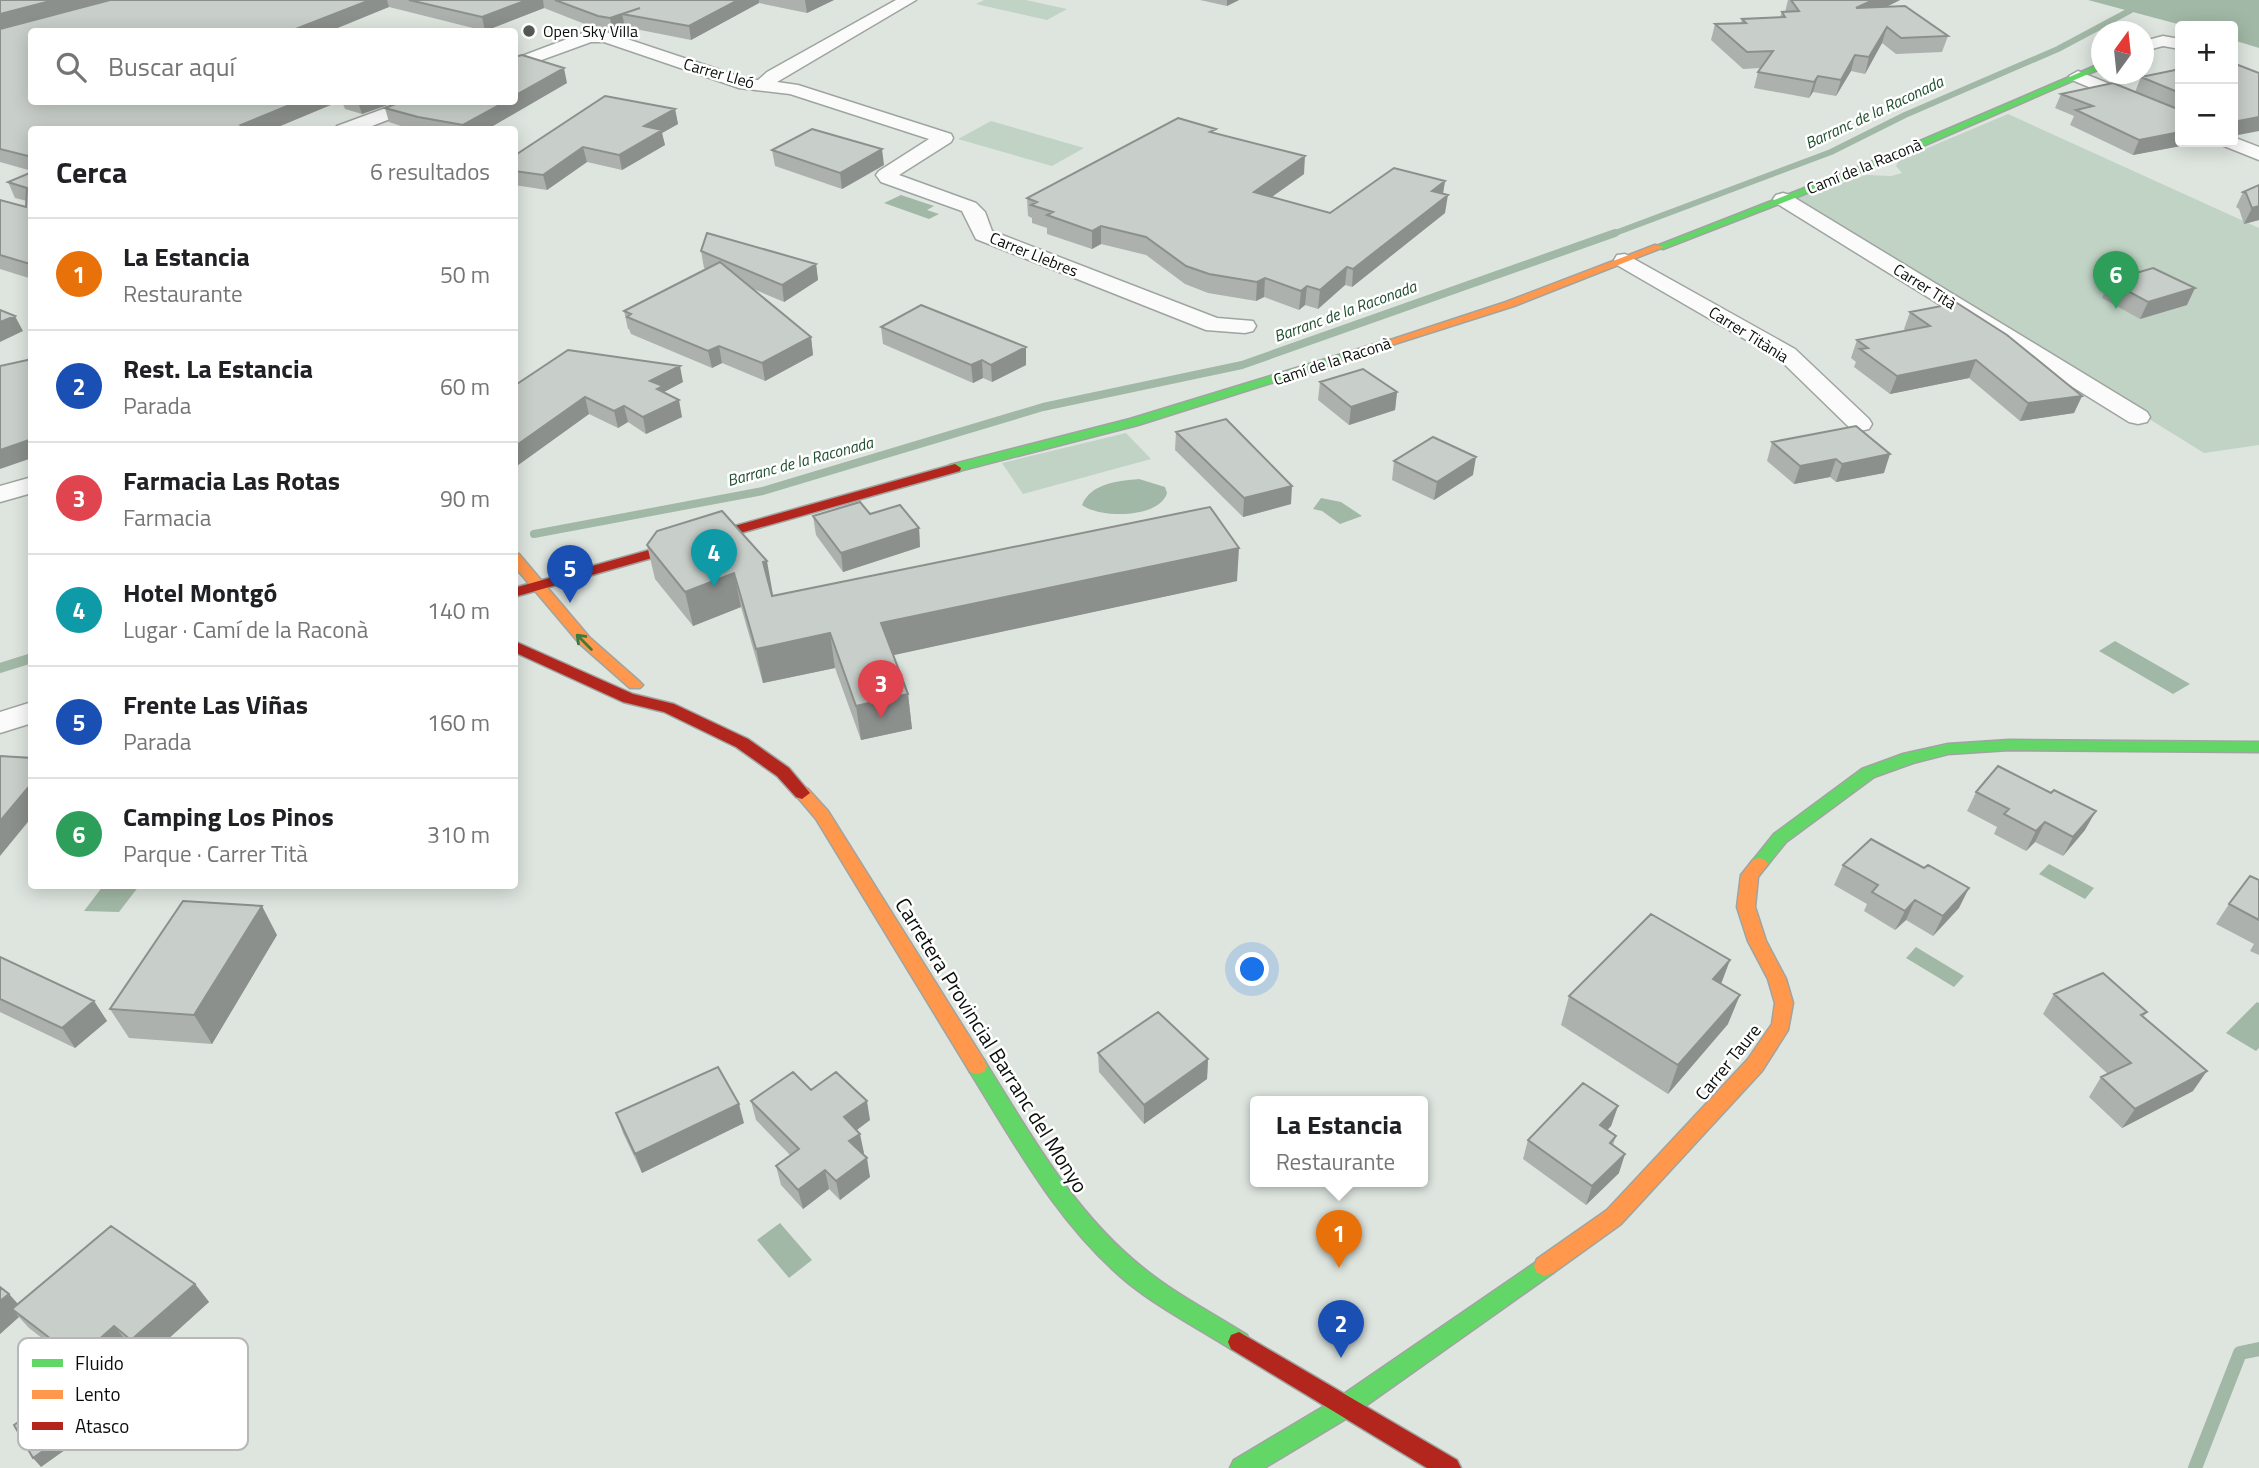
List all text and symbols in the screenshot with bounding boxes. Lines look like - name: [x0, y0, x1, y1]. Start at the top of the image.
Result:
- place label: Open Sky Villa: [543, 19, 638, 43]
- north arrow: [2091, 21, 2154, 84]
- map controls: [2175, 21, 2238, 147]
- button: +: [2175, 21, 2238, 84]
- marker: Open Sky Villa: [521, 23, 537, 39]
- search box: [28, 28, 518, 105]
- text: Buscar aquí: [108, 47, 235, 86]
- icon: search: [52, 48, 90, 86]
- street label: Carrer Lleó: [681, 51, 757, 95]
- water label: Barranc de la Raconada: [1801, 69, 1948, 155]
- button: −: [2175, 84, 2238, 147]
- street label: Camí de la Raconà: [1803, 132, 1925, 200]
- text: Cerca: [56, 149, 127, 195]
- text: 6 resultados: [370, 154, 490, 189]
- street label: Carrer Llebres: [986, 225, 1082, 283]
- text: La Estancia: [123, 237, 250, 276]
- pin: 6: [2093, 251, 2139, 309]
- text: 1: [73, 257, 85, 292]
- text: 50 m: [440, 257, 490, 292]
- street label: Carrer Tità: [1889, 257, 1961, 315]
- water label: Barranc de la Raconada: [1270, 274, 1421, 348]
- text: Restaurante: [123, 276, 243, 311]
- street label: Carrer Titània: [1704, 300, 1794, 368]
- street label: Camí de la Raconà: [1270, 331, 1394, 391]
- text: Rest. La Estancia: [123, 349, 313, 388]
- text: 2: [73, 369, 85, 404]
- text: 60 m: [440, 369, 490, 404]
- text: Parada: [123, 388, 191, 423]
- water label: Barranc de la Raconada: [724, 430, 877, 492]
- text: Farmacia Las Rotas: [123, 461, 340, 500]
- text: 3: [73, 481, 85, 516]
- text: 90 m: [440, 481, 490, 516]
- text: Farmacia: [123, 500, 211, 535]
- pin: 4: [691, 529, 737, 587]
- pin: 5: [547, 545, 593, 603]
- text: Hotel Montgó: [123, 573, 277, 612]
- text: 4: [73, 593, 85, 628]
- text: 140 m: [427, 593, 490, 628]
- text: Lugar · Camí de la Raconà: [123, 612, 368, 647]
- one-way arrow: [576, 634, 593, 651]
- pin: 3: [858, 660, 904, 718]
- text: Frente Las Viñas: [123, 685, 308, 724]
- text: 5: [73, 705, 85, 740]
- text: 160 m: [427, 705, 490, 740]
- text: Parada: [123, 724, 191, 759]
- text: Camping Los Pinos: [123, 797, 334, 836]
- text: 6: [73, 817, 85, 852]
- text: 310 m: [427, 817, 490, 852]
- text: Parque · Carrer Tità: [123, 836, 308, 871]
- street label: Carretera Provincial Barranc del Monyo: [888, 891, 1096, 1199]
- your location: [1235, 952, 1269, 986]
- street label: Carrer Taure: [1689, 1018, 1767, 1106]
- popup: [1250, 1096, 1428, 1187]
- text: La Estancia: [1276, 1105, 1402, 1144]
- text: Restaurante: [1276, 1144, 1395, 1179]
- pin: 1: [1316, 1210, 1362, 1268]
- pin: 2: [1318, 1300, 1364, 1358]
- legend: [18, 1338, 248, 1450]
- text: Fluido: [75, 1348, 124, 1377]
- text: Lento: [75, 1379, 120, 1408]
- text: Atasco: [75, 1411, 129, 1440]

